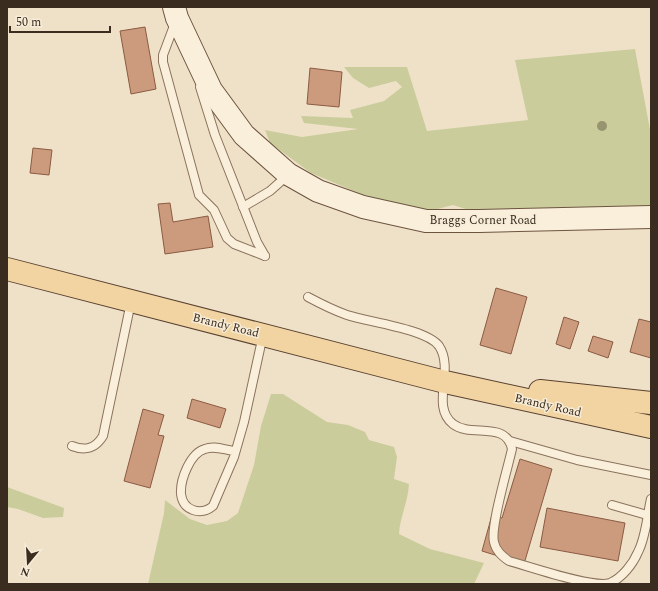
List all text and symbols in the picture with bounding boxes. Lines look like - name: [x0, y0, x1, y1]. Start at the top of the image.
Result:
- scale bar: [10, 8, 110, 34]
- text: 50 m: [16, 13, 41, 32]
- street label: Braggs Corner Road: [429, 211, 537, 230]
- street label: Brandy Road: [191, 308, 262, 343]
- street label: Brandy Road: [513, 389, 584, 422]
- north arrow: [8, 543, 48, 583]
- text: N: [18, 563, 32, 582]

